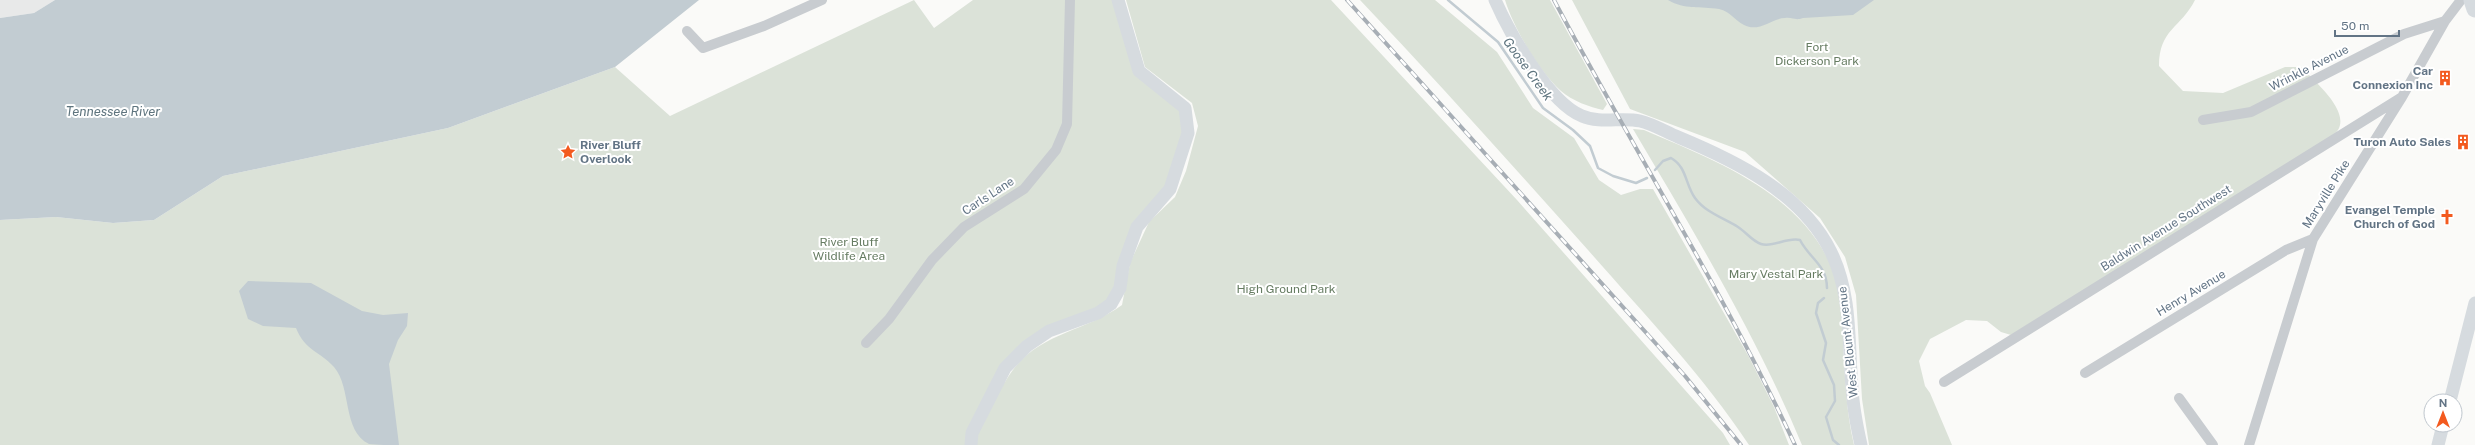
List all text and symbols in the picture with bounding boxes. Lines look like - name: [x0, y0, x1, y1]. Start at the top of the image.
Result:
- scale bar: [2335, 12, 2399, 38]
- text: 50 m: [2341, 19, 2369, 33]
- water label: Goose Creek: [1500, 34, 1556, 104]
- park label: Fort Dickerson Park: [1775, 40, 1859, 68]
- street label: Wrinkle Avenue: [2267, 42, 2351, 94]
- place label: Car Connexion Inc: [2352, 64, 2433, 92]
- building icon: Car Connexion Inc: [2436, 69, 2454, 87]
- water label: Tennessee River: [66, 104, 160, 119]
- building icon: Turon Auto Sales: [2454, 133, 2472, 151]
- place label: Turon Auto Sales: [2354, 135, 2451, 149]
- place label: River Bluff Overlook: [580, 138, 641, 166]
- place icon: River Bluff Overlook: [559, 143, 577, 161]
- street label: Maryville Pike: [2299, 157, 2353, 231]
- street label: Carls Lane: [959, 174, 1017, 218]
- street label: Baldwin Avenue Southwest: [2098, 182, 2234, 274]
- place label: Evangel Temple Church of God: [2345, 203, 2435, 231]
- church icon: Evangel Temple Church of God: [2438, 208, 2456, 226]
- park label: River Bluff Wildlife Area: [813, 235, 885, 263]
- park label: Mary Vestal Park: [1729, 267, 1824, 281]
- street label: Henry Avenue: [2154, 267, 2228, 319]
- park label: High Ground Park: [1236, 282, 1336, 296]
- street label: West Blount Avenue: [1835, 285, 1861, 398]
- north arrow: [2423, 393, 2463, 433]
- text: N: [2439, 397, 2447, 409]

